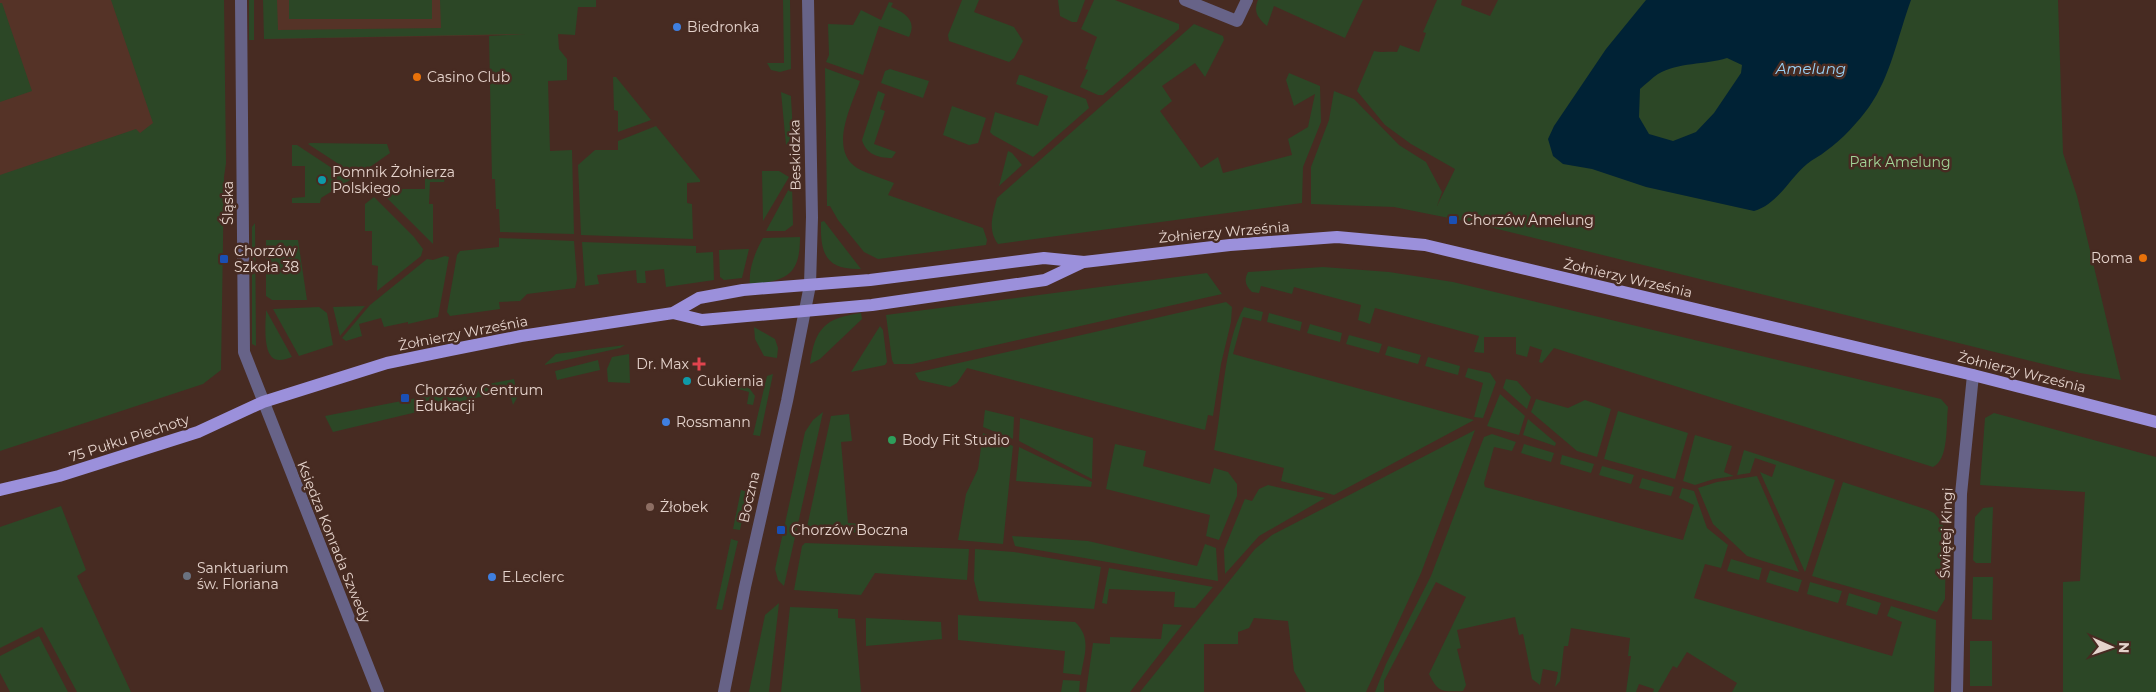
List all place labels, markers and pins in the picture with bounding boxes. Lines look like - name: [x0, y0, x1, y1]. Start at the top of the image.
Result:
- place label: Biedronka: [687, 18, 759, 36]
- marker: Biedronka: [671, 21, 683, 33]
- place label: Casino Club: [427, 68, 510, 86]
- marker: Casino Club: [411, 71, 423, 83]
- place label: Pomnik Żołnierza Polskiego: [332, 163, 455, 197]
- marker: Pomnik Żołnierza Polskiego: [316, 174, 328, 186]
- place label: Chorzów Amelung: [1463, 211, 1594, 229]
- marker: Chorzów Amelung: [1447, 214, 1459, 226]
- place label: Chorzów Szkoła 38: [234, 242, 299, 276]
- place label: Roma: [2091, 249, 2133, 267]
- marker: Roma: [2137, 252, 2149, 264]
- marker: Chorzów Szkoła 38: [218, 253, 230, 265]
- place label: Dr. Max: [636, 355, 690, 373]
- marker: Dr. Max: [693, 358, 705, 370]
- place label: Cukiernia: [697, 372, 764, 390]
- marker: Cukiernia: [681, 375, 693, 387]
- place label: Chorzów Centrum Edukacji: [415, 381, 543, 415]
- marker: Chorzów Centrum Edukacji: [399, 392, 411, 404]
- place label: Rossmann: [676, 413, 751, 431]
- marker: Rossmann: [660, 416, 672, 428]
- place label: Body Fit Studio: [902, 431, 1010, 449]
- marker: Body Fit Studio: [886, 434, 898, 446]
- place label: Żłobek: [660, 498, 709, 516]
- marker: Żłobek: [644, 501, 656, 513]
- place label: Chorzów Boczna: [791, 521, 908, 539]
- marker: Chorzów Boczna: [775, 524, 787, 536]
- place label: Sanktuarium św. Floriana: [197, 559, 289, 593]
- place label: E.Leclerc: [502, 568, 564, 586]
- marker: Sanktuarium św. Floriana: [181, 570, 193, 582]
- marker: E.Leclerc: [486, 571, 498, 583]

